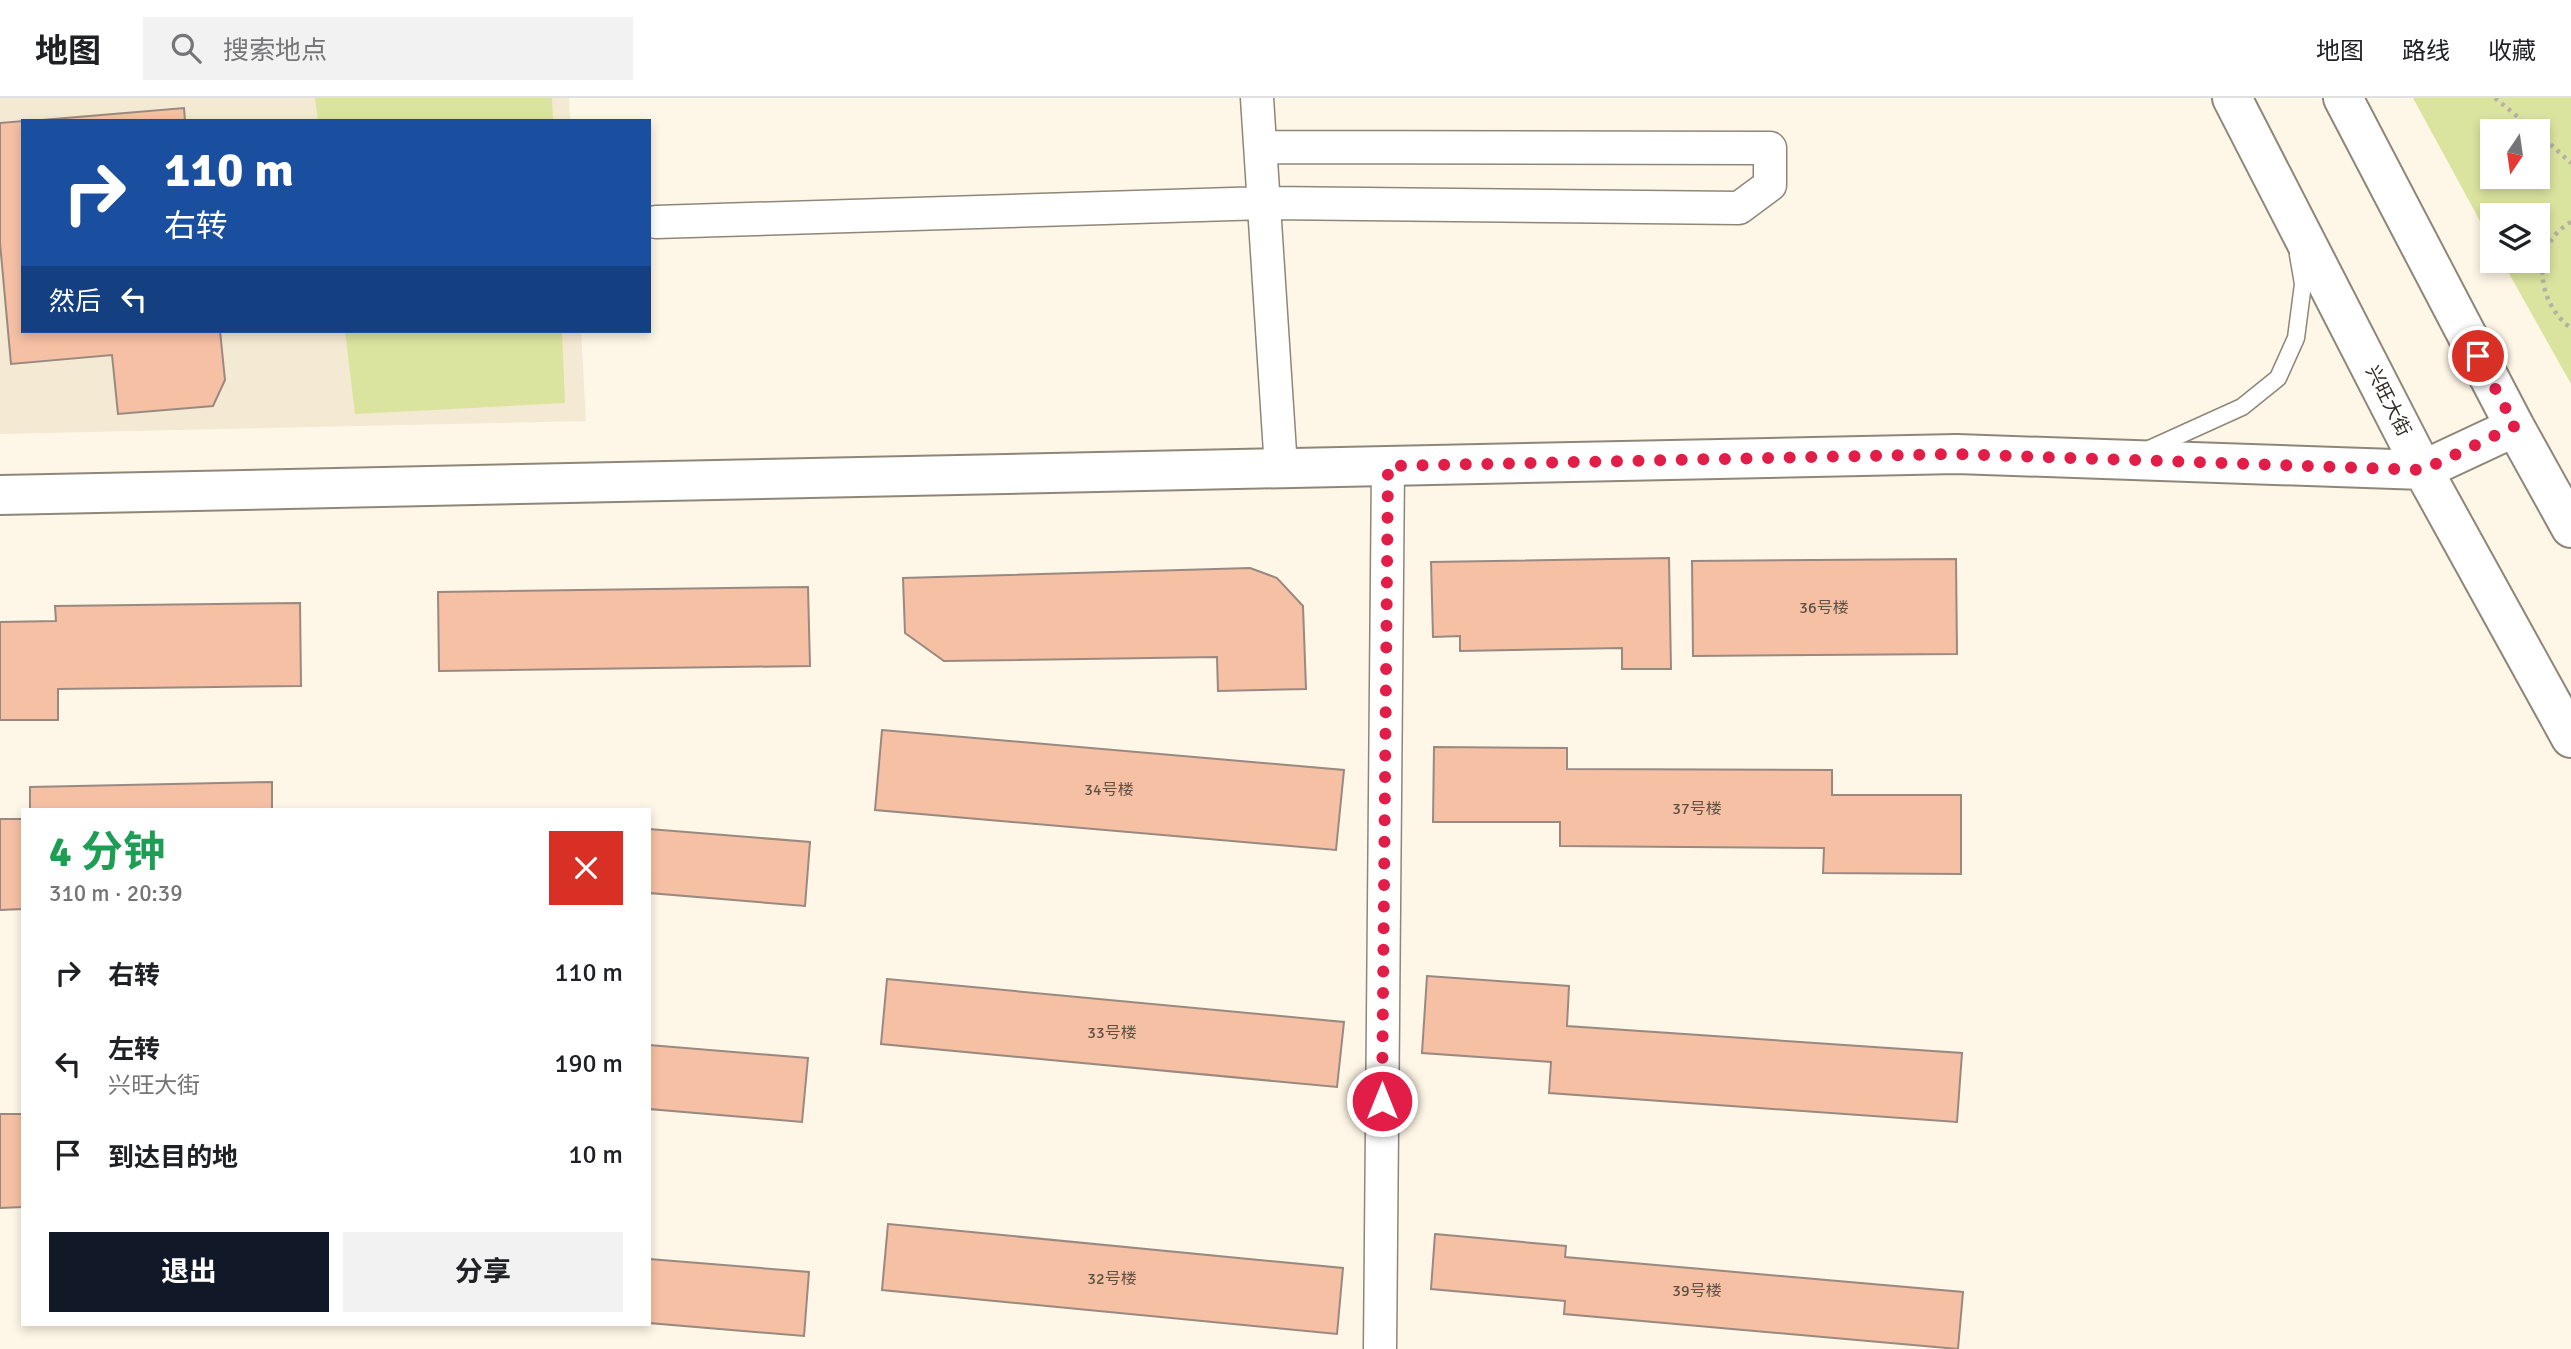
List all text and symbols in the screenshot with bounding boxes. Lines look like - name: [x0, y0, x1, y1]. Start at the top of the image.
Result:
- search box: [143, 17, 633, 80]
- icon: search: [167, 29, 205, 67]
- text: 地图: [35, 31, 101, 72]
- text: 搜索地点: [223, 35, 327, 67]
- text: 地图: [2316, 36, 2364, 66]
- text: 路线: [2402, 36, 2450, 66]
- text: 收藏: [2488, 36, 2536, 66]
- north arrow: [2480, 119, 2550, 189]
- map controls: [2480, 119, 2550, 273]
- text: 110 m: [164, 140, 294, 200]
- icon: right: [49, 147, 140, 238]
- button: layers: [2480, 203, 2550, 273]
- text: 右转: [164, 207, 228, 246]
- icon: left: [115, 280, 153, 318]
- text: 然后: [49, 286, 101, 318]
- pin: [2448, 326, 2508, 386]
- icon: arrive: [2459, 337, 2497, 375]
- street label: 兴旺大街: [2360, 362, 2416, 440]
- house number: 36号楼: [1799, 598, 1849, 618]
- house number: 34号楼: [1084, 780, 1134, 800]
- house number: 37号楼: [1672, 799, 1722, 819]
- text: 4 分钟: [49, 827, 165, 878]
- button: close: [549, 831, 623, 905]
- text: 310 m · 20:39: [49, 879, 183, 908]
- icon: right: [49, 954, 87, 992]
- text: 110 m: [554, 957, 623, 989]
- text: 右转: [108, 960, 160, 992]
- house number: 33号楼: [1087, 1023, 1137, 1043]
- text: 左转: [108, 1034, 160, 1066]
- icon: left: [49, 1045, 87, 1083]
- text: 190 m: [554, 1048, 623, 1080]
- position arrow: [1345, 1064, 1419, 1138]
- text: 兴旺大街: [108, 1071, 200, 1100]
- icon: arrive: [49, 1136, 87, 1174]
- text: 10 m: [568, 1139, 623, 1171]
- text: 到达目的地: [108, 1142, 238, 1174]
- button: 退出: [49, 1232, 329, 1312]
- button: 分享: [343, 1232, 623, 1312]
- house number: 32号楼: [1087, 1269, 1137, 1289]
- house number: 39号楼: [1672, 1281, 1722, 1301]

